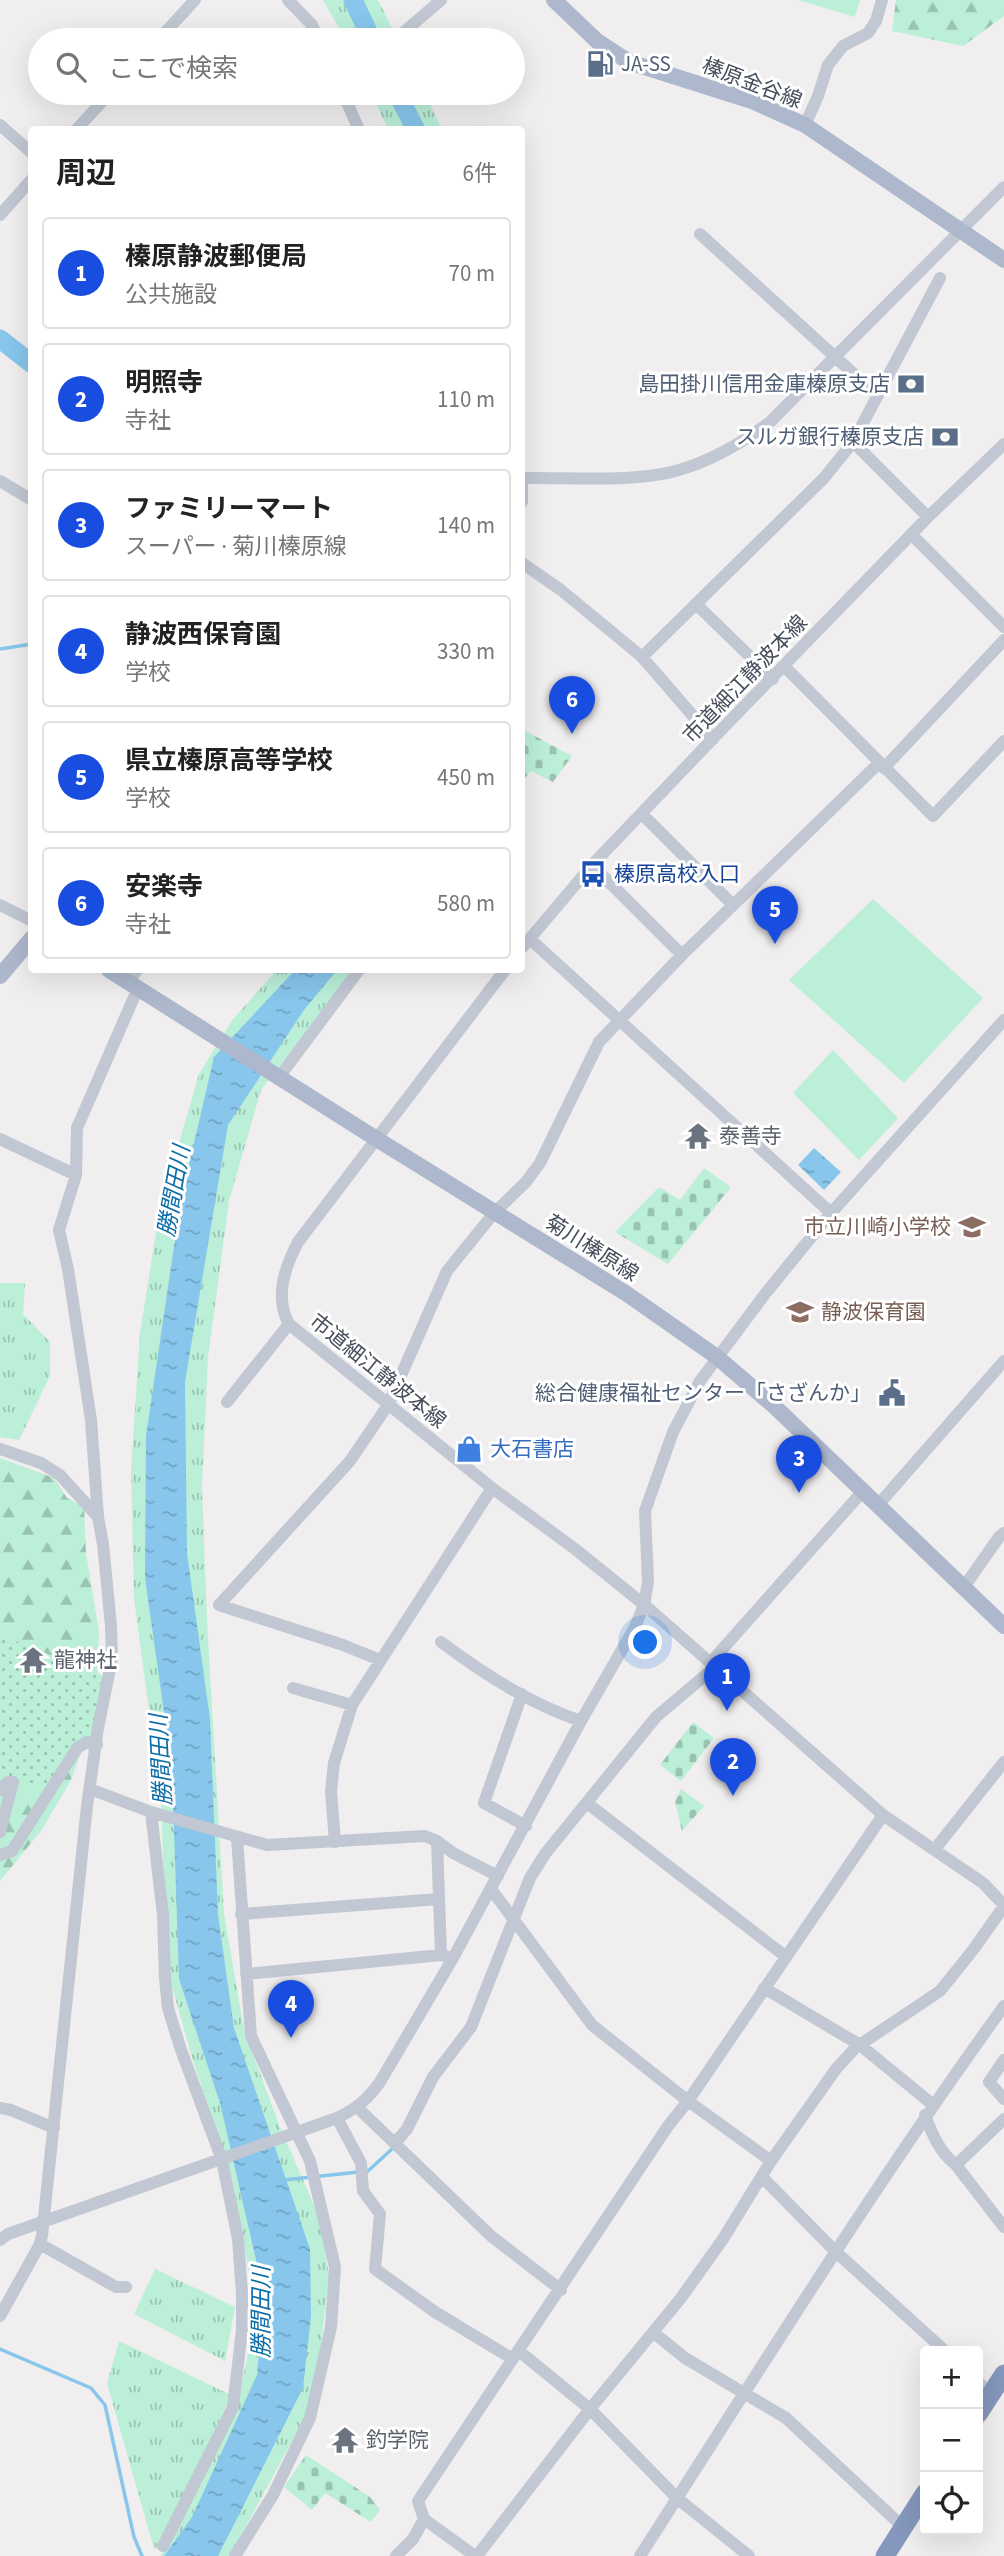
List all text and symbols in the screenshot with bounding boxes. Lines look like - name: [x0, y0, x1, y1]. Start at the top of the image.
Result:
- search box: [28, 28, 525, 105]
- icon: search: [52, 48, 90, 86]
- fuel station icon: JA-SS: [585, 49, 615, 79]
- place label: JA-SS: [621, 49, 671, 79]
- text: ここで検索: [108, 50, 238, 87]
- street label: 榛原金谷線: [698, 50, 806, 116]
- text: 周辺: [56, 152, 116, 195]
- text: 6件: [463, 157, 497, 190]
- text: 榛原静波郵便局: [125, 238, 307, 275]
- text: 1: [75, 257, 87, 290]
- text: 70 m: [448, 257, 495, 290]
- text: 公共施設: [125, 278, 217, 311]
- text: 明照寺: [125, 364, 203, 401]
- place label: 島田掛川信用金庫榛原支店: [638, 369, 890, 399]
- bank icon: 島田掛川信用金庫榛原支店: [896, 369, 926, 399]
- text: 2: [75, 383, 87, 416]
- text: 110 m: [437, 383, 495, 416]
- text: 寺社: [125, 404, 171, 437]
- place label: スルガ銀行榛原支店: [736, 422, 924, 452]
- bank icon: スルガ銀行榛原支店: [930, 422, 960, 452]
- text: ファミリーマート: [125, 490, 333, 527]
- text: 3: [75, 509, 87, 542]
- text: 140 m: [437, 509, 495, 542]
- text: スーパー · 菊川榛原線: [125, 530, 347, 563]
- street label: 市道細江静波本線: [676, 608, 814, 750]
- text: 静波西保育園: [125, 616, 281, 653]
- text: 4: [75, 635, 87, 668]
- text: 330 m: [437, 635, 495, 668]
- text: 学校: [125, 656, 171, 689]
- pin: 6: [549, 676, 595, 734]
- text: 県立榛原高等学校: [125, 742, 333, 779]
- text: 5: [75, 761, 87, 794]
- text: 450 m: [437, 761, 495, 794]
- text: 学校: [125, 782, 171, 815]
- bus stop icon: 榛原高校入口: [578, 859, 608, 889]
- place label: 榛原高校入口: [614, 859, 740, 889]
- text: 安楽寺: [125, 868, 203, 905]
- pin: 5: [752, 886, 798, 944]
- text: 6: [75, 887, 87, 920]
- text: 580 m: [437, 887, 495, 920]
- text: 寺社: [125, 908, 171, 941]
- temple icon: 泰善寺: [683, 1121, 713, 1151]
- place label: 泰善寺: [719, 1121, 782, 1151]
- water label: 勝間田川: [150, 1140, 199, 1239]
- street label: 菊川榛原線: [540, 1207, 644, 1289]
- place label: 市立川崎小学校: [804, 1212, 951, 1242]
- school or university icon: 市立川崎小学校: [957, 1212, 987, 1242]
- school or university icon: 静波保育園: [785, 1297, 815, 1327]
- place label: 静波保育園: [821, 1297, 926, 1327]
- street label: 市道細江静波本線: [303, 1306, 453, 1436]
- place label: 総合健康福祉センター「さざんか」: [535, 1378, 871, 1408]
- public building icon: 総合健康福祉センター「さざんか」: [877, 1378, 907, 1408]
- shop icon: 大石書店: [454, 1434, 484, 1464]
- place label: 大石書店: [490, 1434, 574, 1464]
- pin: 3: [776, 1435, 822, 1493]
- your location: [628, 1625, 662, 1659]
- temple icon: 龍神社: [18, 1645, 48, 1675]
- place label: 龍神社: [54, 1645, 117, 1675]
- pin: 1: [704, 1653, 750, 1711]
- water label: 勝間田川: [142, 1710, 180, 1807]
- pin: 2: [710, 1738, 756, 1796]
- pin: 4: [268, 1980, 314, 2038]
- water label: 勝間田川: [245, 2263, 278, 2358]
- map controls: [920, 2346, 983, 2535]
- button: +: [920, 2346, 983, 2409]
- button: −: [920, 2409, 983, 2472]
- temple icon: 釣学院: [330, 2425, 360, 2455]
- place label: 釣学院: [366, 2425, 429, 2455]
- button: locate: [920, 2472, 983, 2535]

